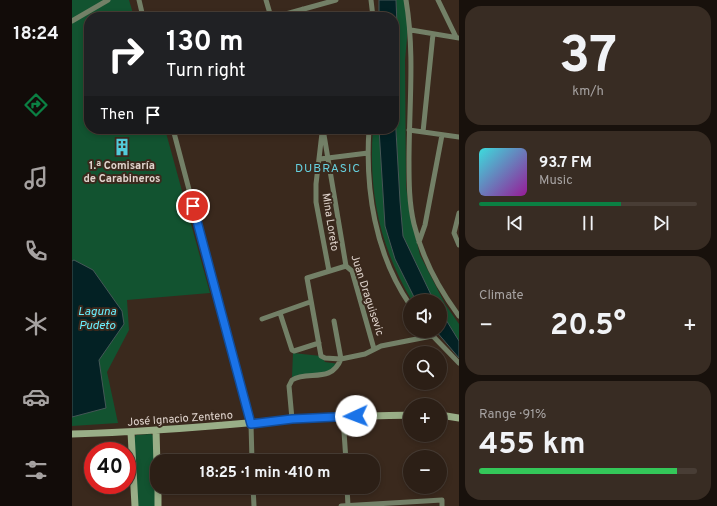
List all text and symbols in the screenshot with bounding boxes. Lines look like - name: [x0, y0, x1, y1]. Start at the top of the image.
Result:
- text: 18:24: [13, 23, 59, 46]
- text: 130 m: [166, 25, 244, 61]
- text: 37: [559, 25, 617, 91]
- icon: right: [100, 28, 152, 80]
- text: Turn right: [166, 60, 246, 83]
- text: km/h: [572, 84, 604, 100]
- icon: directions: [22, 91, 50, 119]
- icon: arrive: [142, 104, 164, 126]
- text: Then: [100, 106, 134, 125]
- building icon: 1.ª Comisaría de Carabineros: [112, 137, 132, 157]
- text: 93.7 FM: [539, 154, 592, 173]
- place label: 1.ª Comisaría de Carabineros: [83, 159, 161, 186]
- district label: DUBRASIC: [295, 161, 361, 177]
- icon: music: [22, 164, 50, 192]
- text: Music: [539, 173, 573, 189]
- pin: [176, 189, 210, 223]
- street label: Mina Loreto: [319, 192, 342, 252]
- icon: arrive: [182, 195, 204, 217]
- icon: previous: [504, 212, 526, 234]
- icon: pause: [577, 212, 599, 234]
- icon: next: [650, 212, 672, 234]
- icon: phone: [22, 237, 50, 265]
- street label: Juan Draguisevic: [347, 253, 387, 338]
- text: Climate: [479, 288, 524, 304]
- map controls: [403, 294, 447, 494]
- button: sound: [403, 294, 447, 338]
- water label: Laguna Pudeto: [78, 304, 117, 334]
- text: 20.5°: [550, 308, 626, 345]
- icon: climate: [22, 310, 50, 338]
- text: −: [479, 313, 493, 340]
- text: +: [683, 313, 697, 340]
- button: search: [403, 346, 447, 390]
- icon: car: [22, 383, 50, 411]
- position arrow: [335, 395, 377, 437]
- button: +: [403, 398, 447, 442]
- text: Range · 91%: [479, 407, 546, 423]
- street label: José Ignacio Zenteno: [127, 408, 233, 430]
- text: 455 km: [479, 427, 586, 464]
- speed limit sign: 40: [84, 442, 136, 494]
- button: −: [403, 450, 447, 494]
- icon: filters: [22, 456, 50, 484]
- text: 18:25 · 1 min · 410 m: [200, 464, 330, 483]

